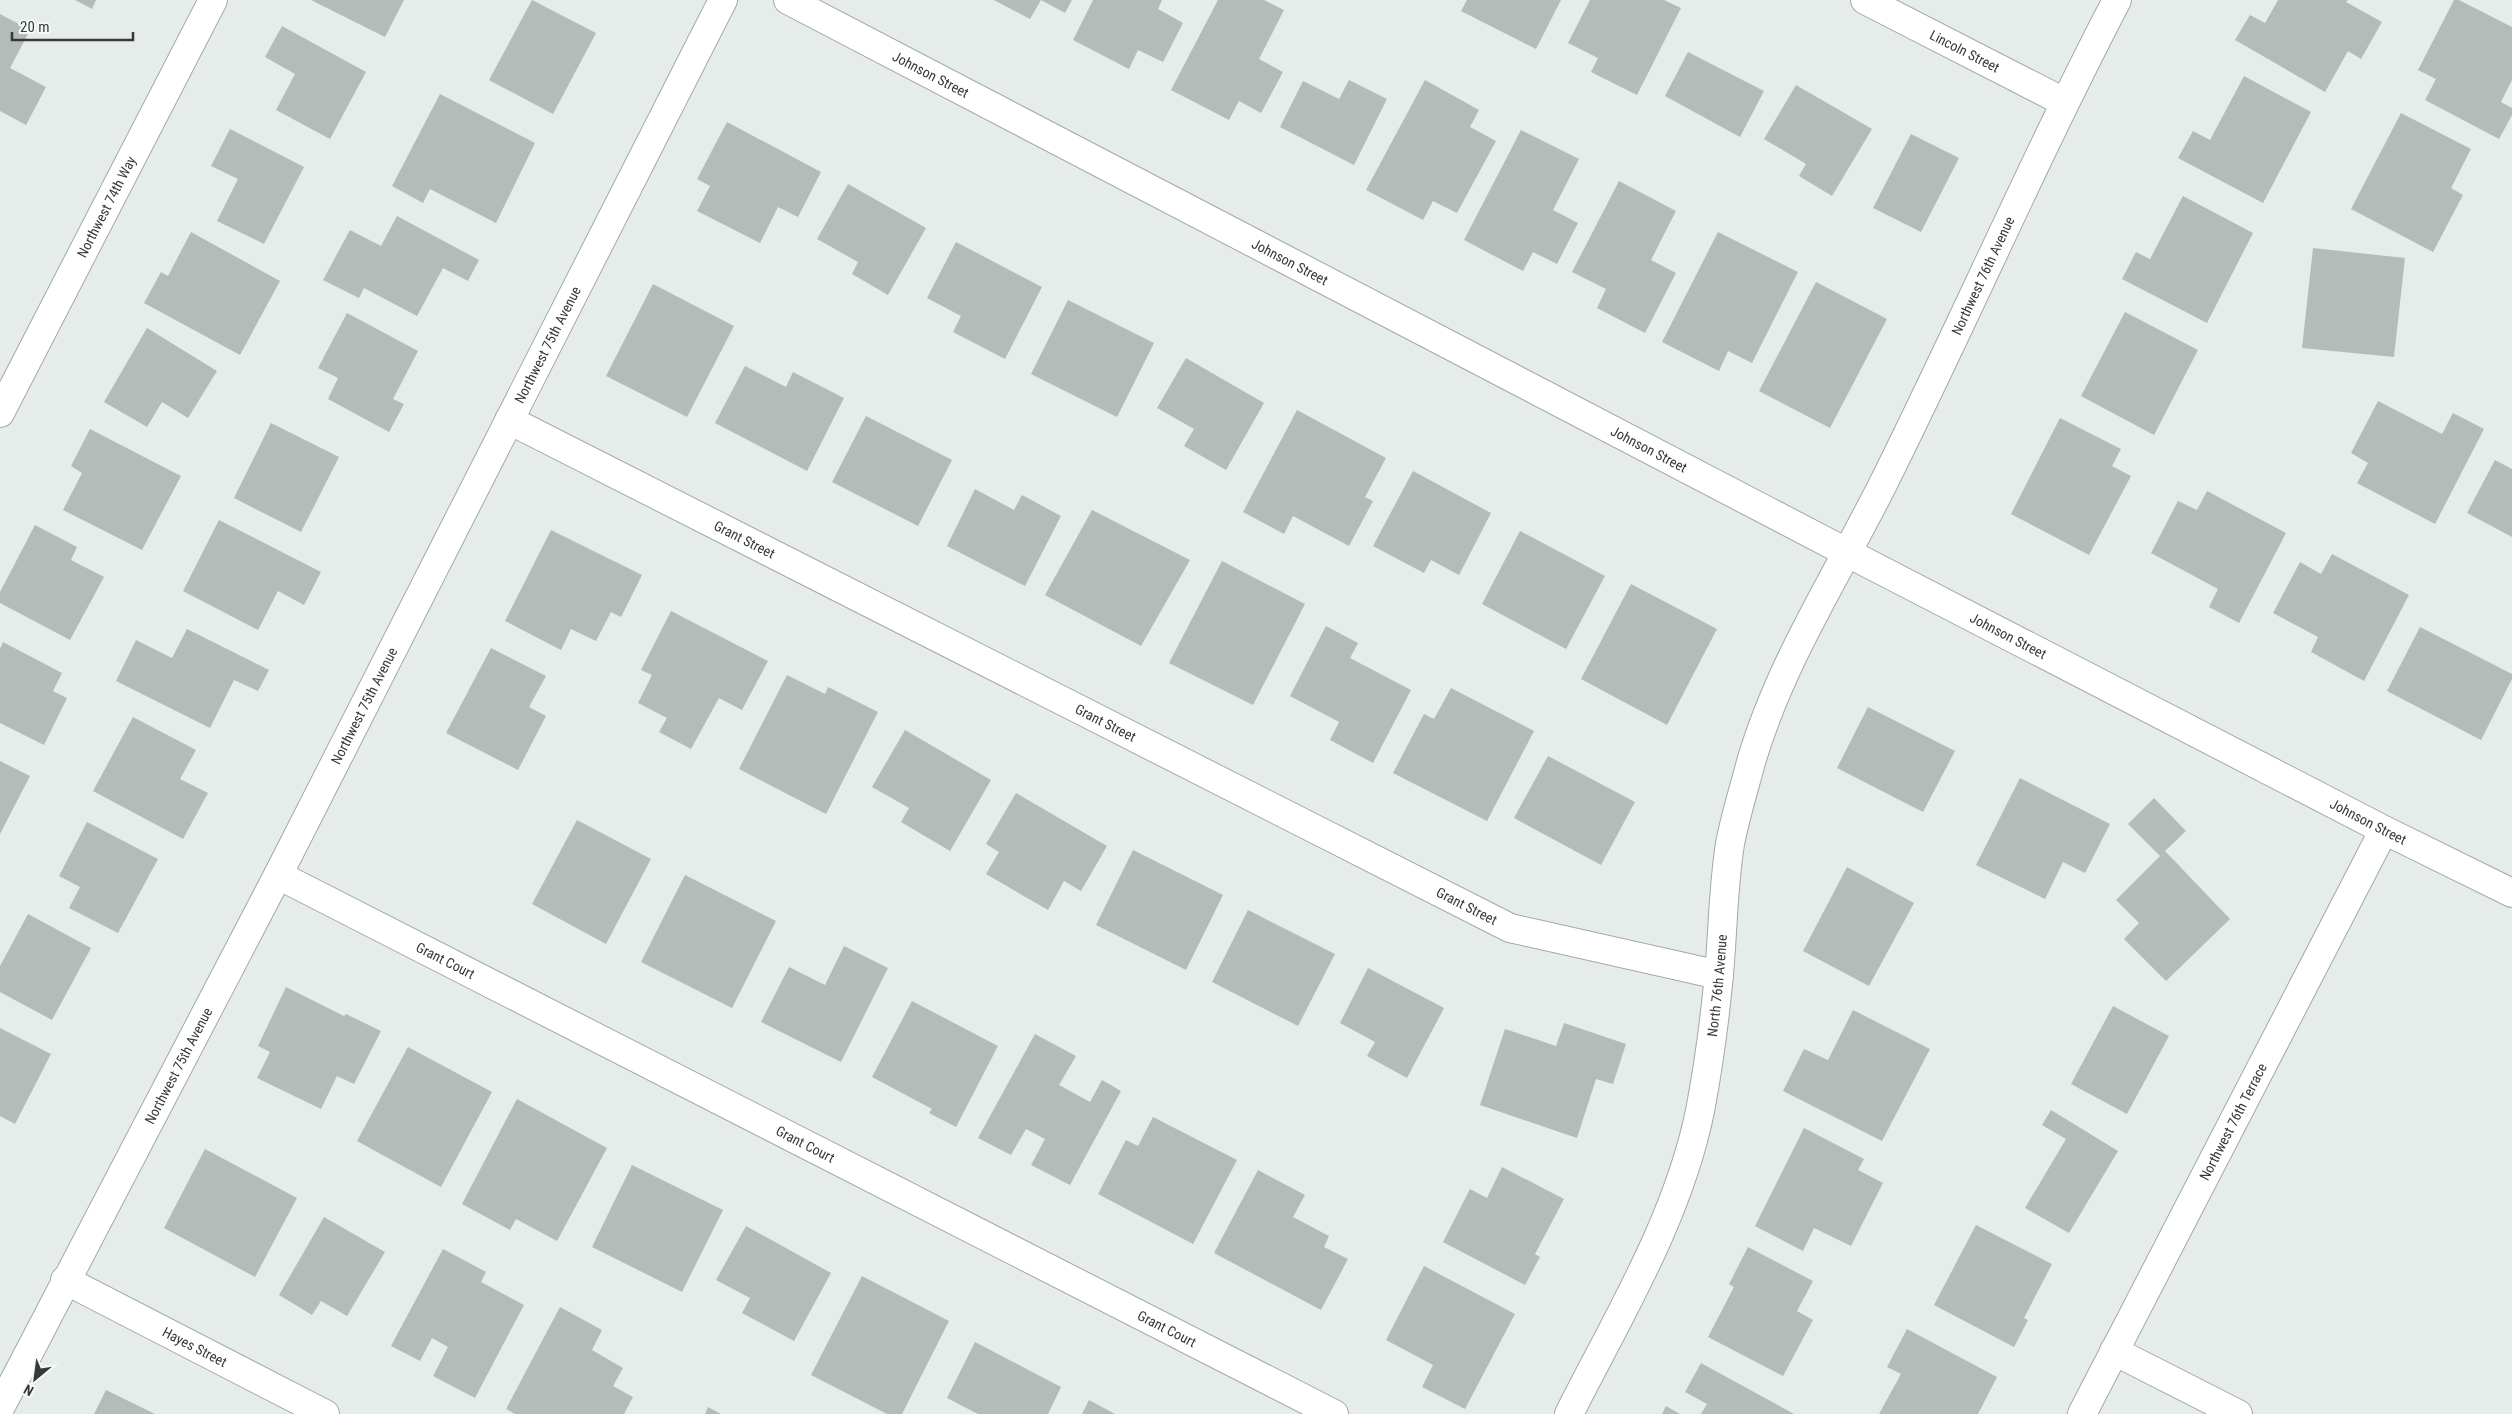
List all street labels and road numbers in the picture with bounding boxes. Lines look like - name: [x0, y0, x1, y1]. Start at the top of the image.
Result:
- street label: Lincoln Street: [1927, 27, 2002, 76]
- street label: Johnson Street: [890, 48, 972, 101]
- street label: Northwest 74th Way: [74, 153, 139, 260]
- street label: Northwest 76th Avenue: [1948, 214, 2018, 338]
- street label: Johnson Street: [1249, 235, 1331, 288]
- street label: Northwest 75th Avenue: [511, 283, 584, 406]
- street label: Johnson Street: [1608, 423, 1690, 476]
- street label: Grant Street: [711, 517, 777, 562]
- street label: Johnson Street: [1967, 610, 2049, 662]
- street label: Northwest 75th Avenue: [328, 644, 401, 767]
- street label: Grant Street: [1073, 701, 1139, 745]
- street label: Johnson Street: [2327, 795, 2409, 848]
- street label: Grant Street: [1434, 884, 1500, 928]
- street label: North 76th Avenue: [1704, 933, 1730, 1038]
- street label: Grant Court: [413, 939, 477, 982]
- street label: Northwest 75th Avenue: [142, 1004, 216, 1127]
- street label: Northwest 76th Terrace: [2196, 1060, 2270, 1183]
- street label: Grant Court: [773, 1123, 837, 1166]
- street label: Grant Court: [1135, 1307, 1199, 1350]
- street label: Hayes Street: [160, 1324, 230, 1370]

